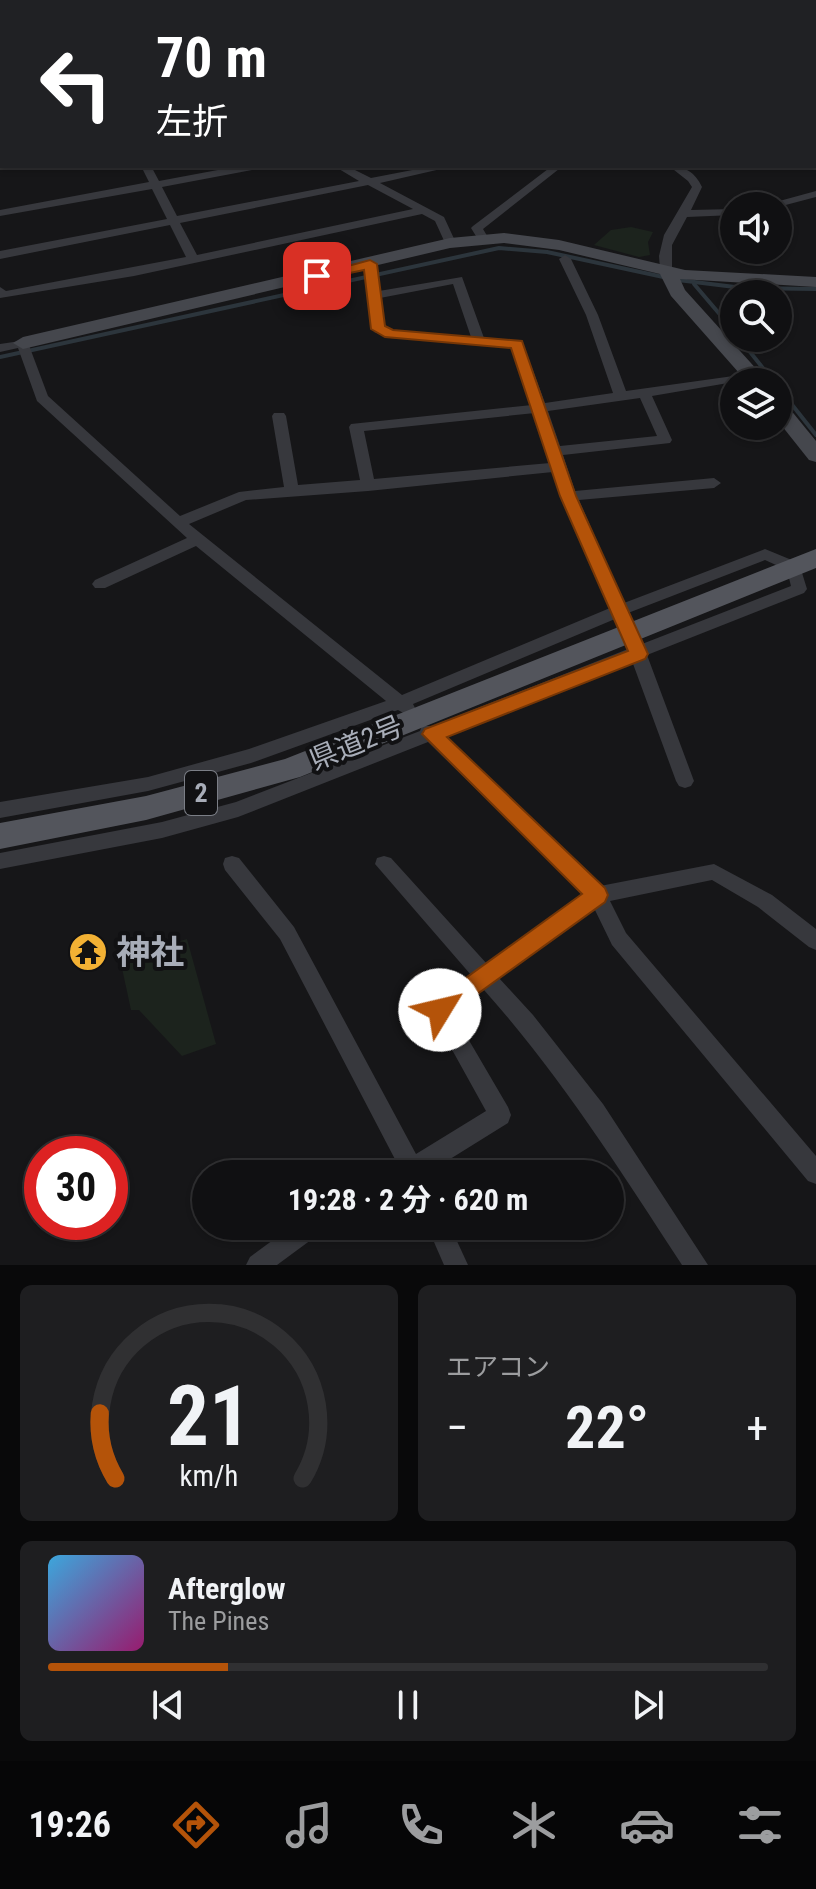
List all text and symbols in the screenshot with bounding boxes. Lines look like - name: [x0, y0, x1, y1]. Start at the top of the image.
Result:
- text: 70 m: [156, 25, 267, 91]
- icon: left: [24, 32, 128, 136]
- text: 左折: [156, 101, 228, 143]
- map controls: [720, 192, 792, 440]
- button: sound: [720, 192, 792, 264]
- pin: [283, 242, 351, 310]
- icon: arrive: [295, 254, 339, 298]
- button: search: [720, 280, 792, 352]
- button: layers: [720, 368, 792, 440]
- street label: 県道2号: [304, 709, 408, 777]
- road number: 2: [185, 771, 217, 815]
- temple icon: 神社: [67, 931, 109, 973]
- place label: 神社: [116, 932, 184, 972]
- position arrow: [398, 968, 482, 1052]
- speed limit sign: 30: [24, 1136, 128, 1240]
- text: 19:28 · 2 分 · 620 m: [288, 1182, 528, 1217]
- text: エアコン: [446, 1352, 550, 1382]
- text: 21: [167, 1368, 251, 1465]
- text: 22°: [565, 1392, 649, 1463]
- text: −: [446, 1402, 468, 1454]
- text: +: [746, 1402, 768, 1454]
- text: km/h: [180, 1459, 238, 1493]
- text: Afterglow: [168, 1571, 286, 1606]
- text: The Pines: [168, 1606, 269, 1636]
- icon: previous: [146, 1683, 190, 1727]
- icon: pause: [386, 1683, 430, 1727]
- icon: next: [626, 1683, 670, 1727]
- icon: directions: [168, 1797, 224, 1853]
- icon: music: [281, 1797, 337, 1853]
- icon: phone: [393, 1797, 449, 1853]
- icon: climate: [506, 1797, 562, 1853]
- icon: car: [619, 1797, 675, 1853]
- icon: filters: [732, 1797, 788, 1853]
- text: 19:26: [28, 1804, 111, 1846]

